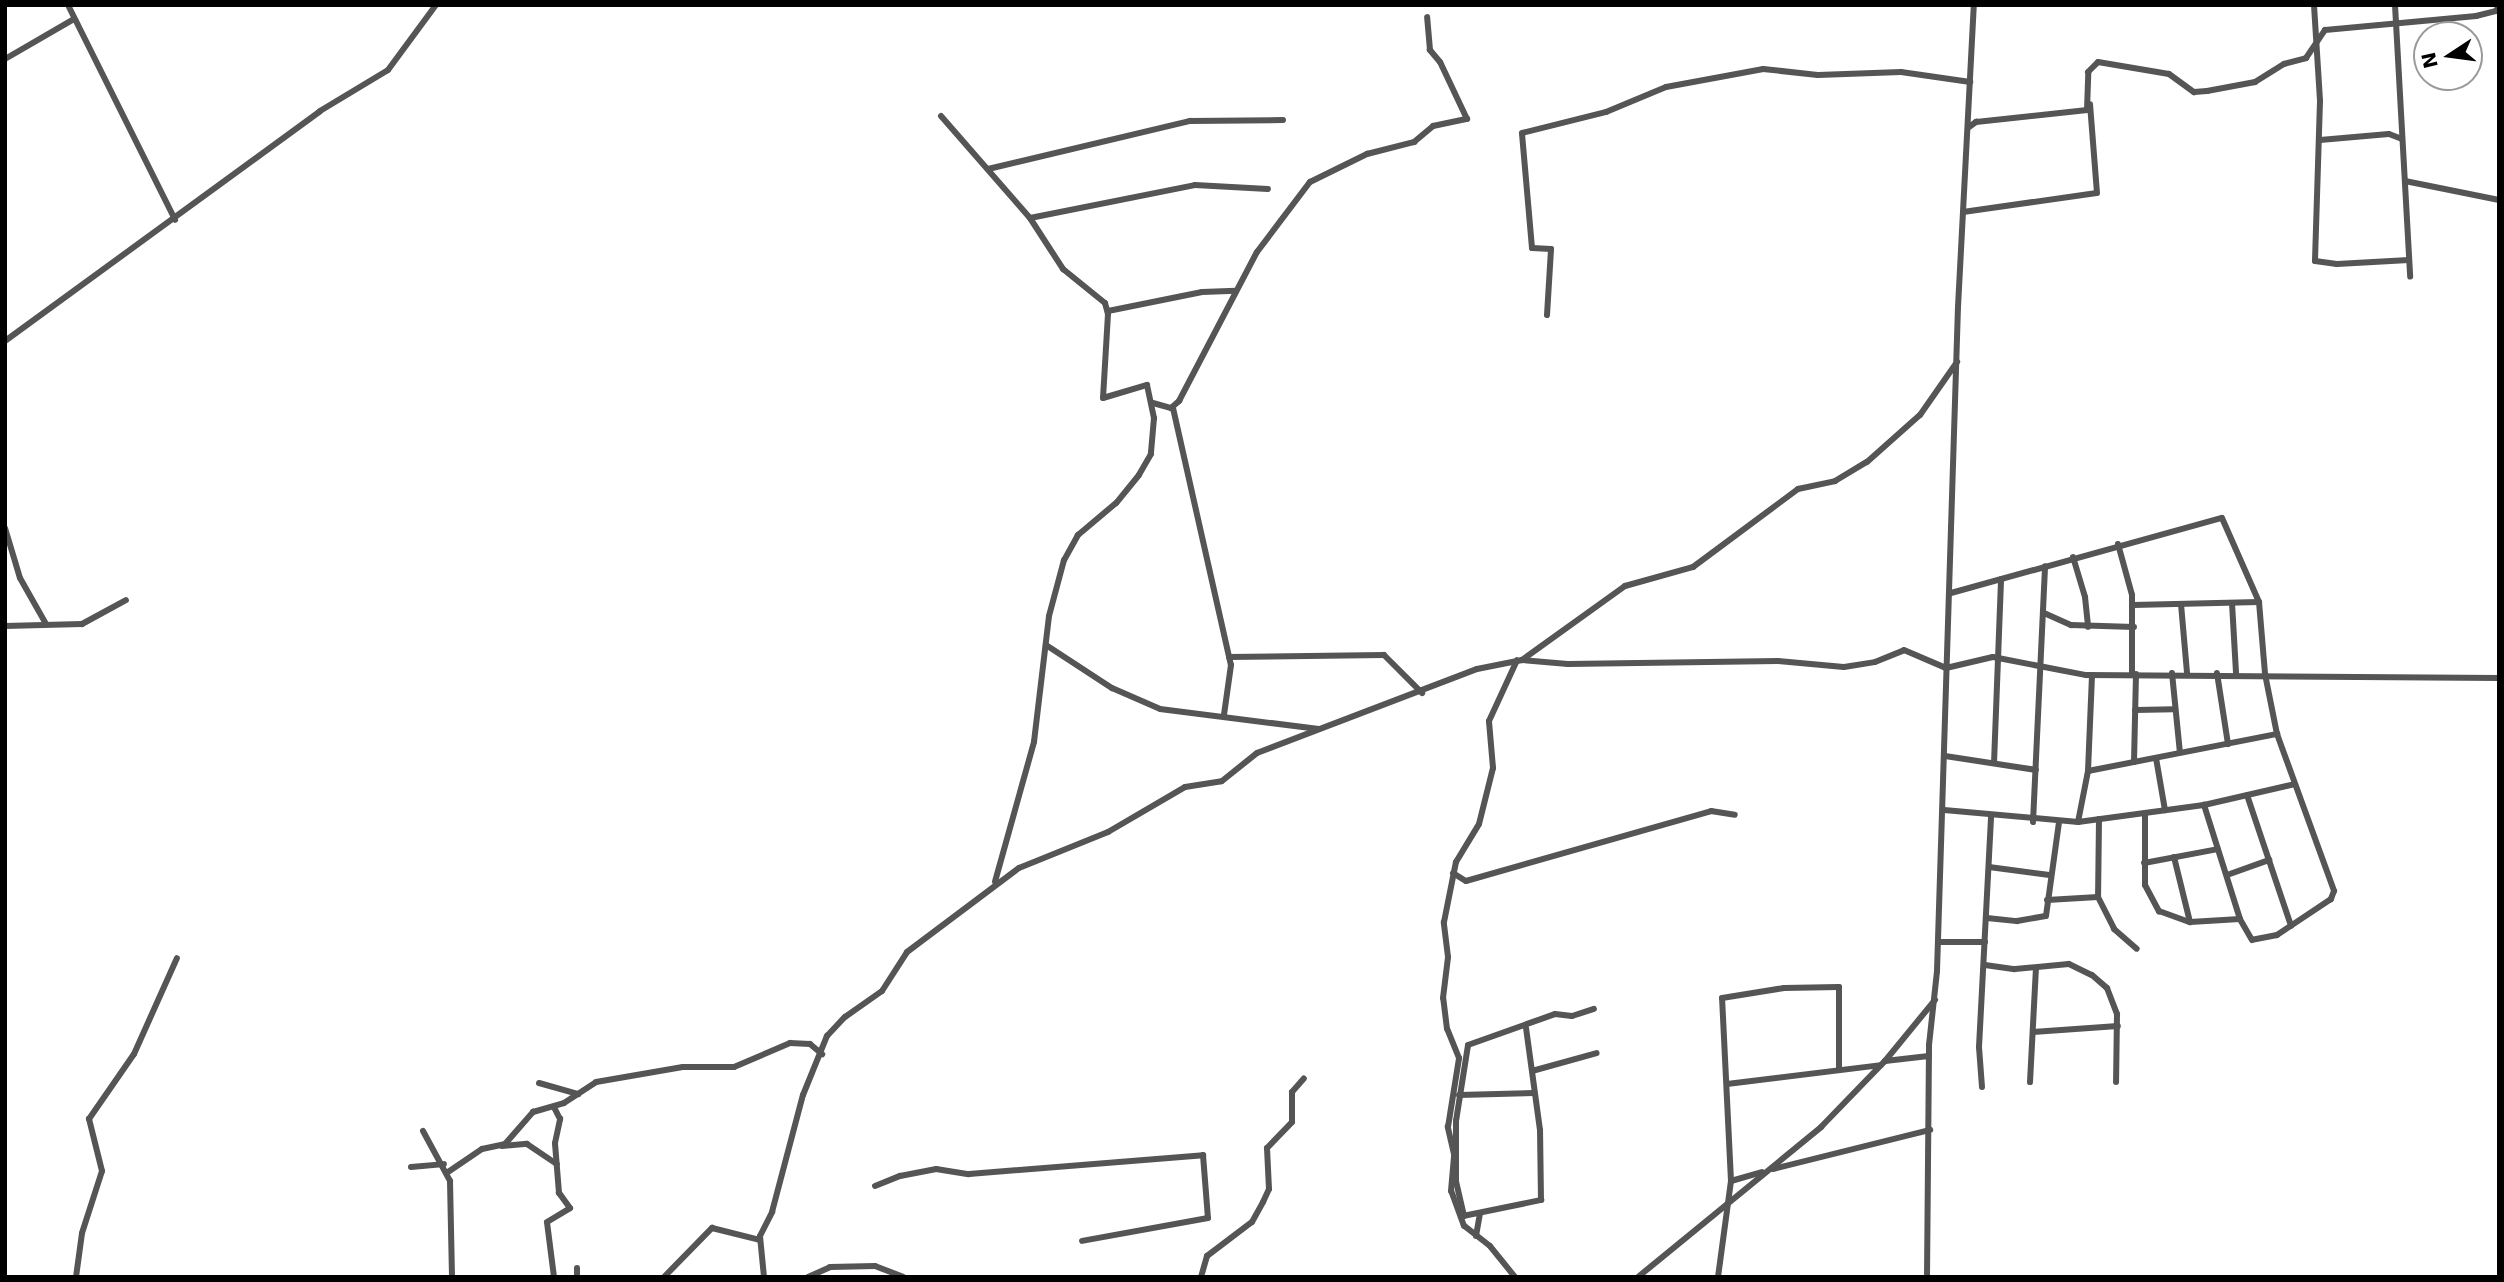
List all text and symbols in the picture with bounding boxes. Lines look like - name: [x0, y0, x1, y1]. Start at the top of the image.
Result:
- north arrow: [2413, 21, 2483, 91]
- text: N: [2417, 50, 2442, 70]

